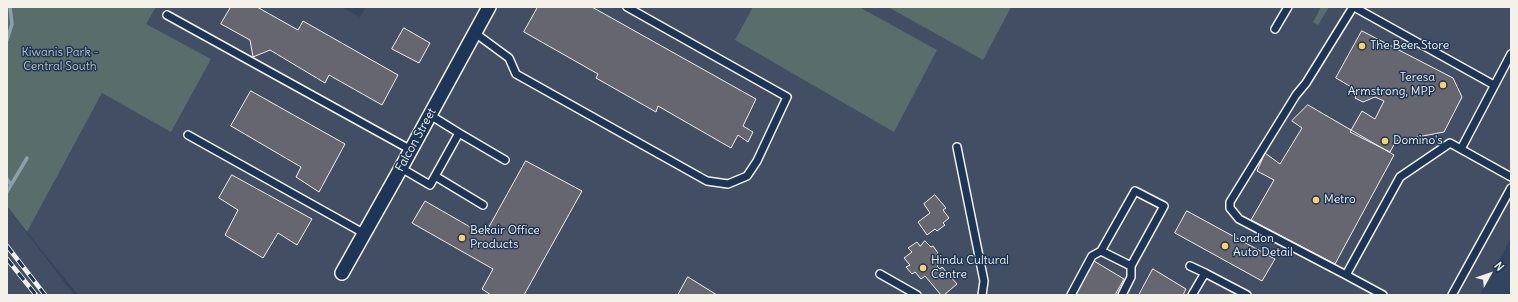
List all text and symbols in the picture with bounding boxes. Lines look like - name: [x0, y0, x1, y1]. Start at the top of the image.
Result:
- place label: The Beer Store: [1370, 39, 1449, 53]
- marker: The Beer Store: [1357, 41, 1367, 51]
- park label: Kiwanis Park - Central South: [21, 46, 99, 74]
- place label: Teresa Armstrong, MPP: [1348, 71, 1435, 99]
- marker: Teresa Armstrong, MPP: [1438, 80, 1448, 90]
- street label: Falcon Street: [393, 106, 439, 174]
- place label: Domino's: [1393, 134, 1443, 148]
- marker: Domino's: [1380, 136, 1390, 146]
- place label: Metro: [1324, 193, 1356, 207]
- marker: Metro: [1311, 195, 1321, 205]
- place label: Bekair Office Products: [470, 224, 540, 252]
- place label: London Auto Detail: [1233, 232, 1293, 260]
- marker: Bekair Office Products: [457, 233, 467, 243]
- marker: London Auto Detail: [1220, 241, 1230, 251]
- place label: Hindu Cultural Centre: [931, 254, 1009, 282]
- north arrow: [1470, 254, 1510, 294]
- text: N: [1491, 259, 1507, 274]
- marker: Hindu Cultural Centre: [918, 263, 928, 273]

